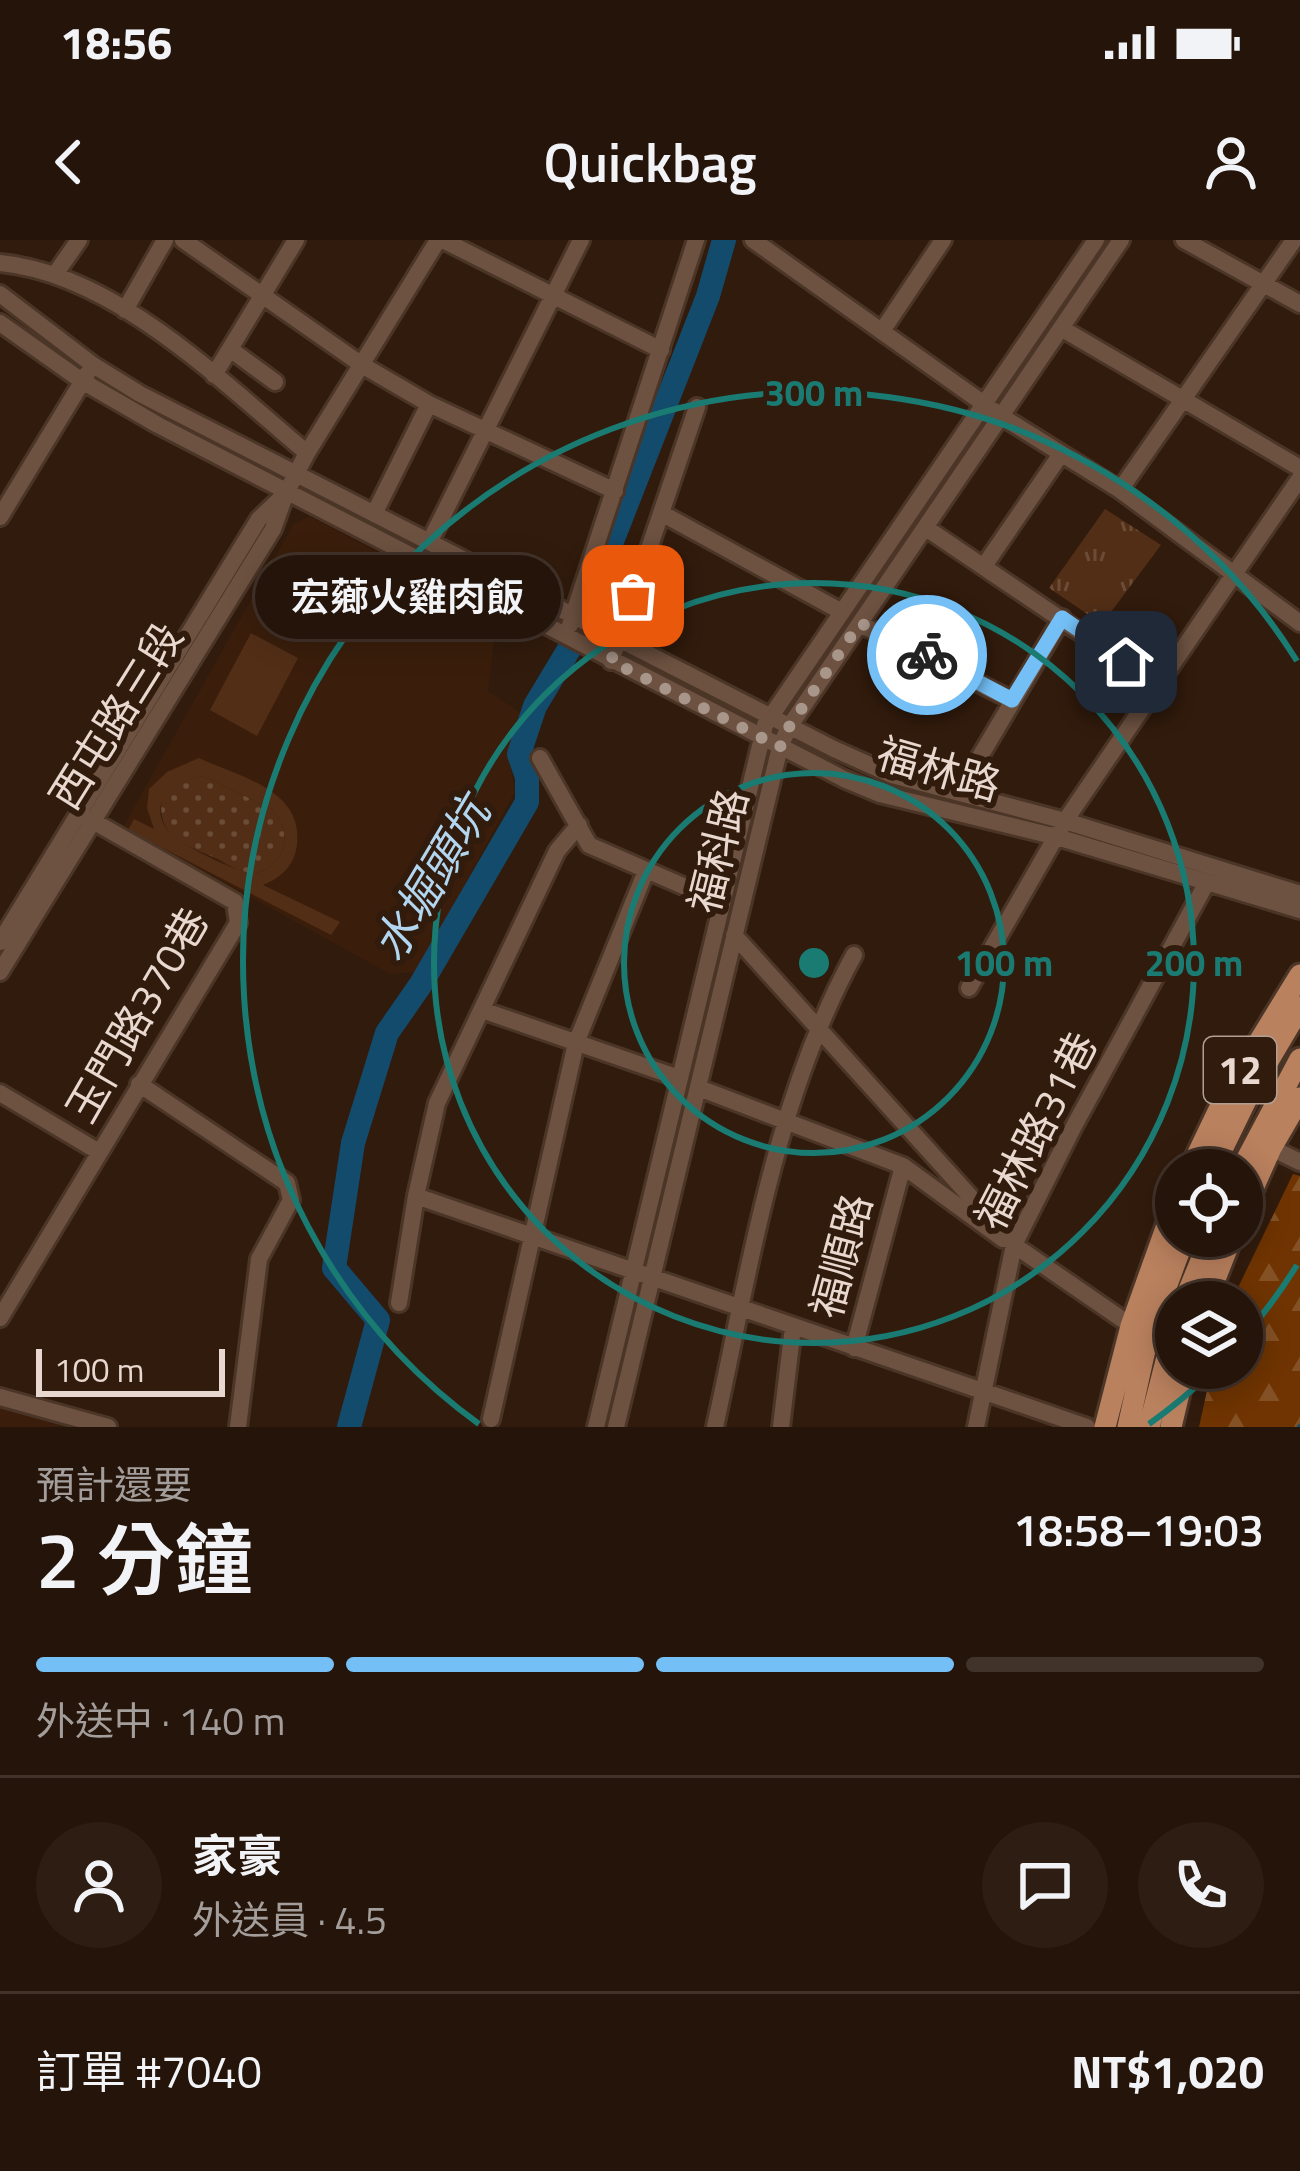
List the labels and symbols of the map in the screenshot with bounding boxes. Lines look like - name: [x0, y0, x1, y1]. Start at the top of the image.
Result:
- text: 300 m: [765, 365, 863, 420]
- pin: [582, 545, 684, 647]
- callout: 宏薌火雞肉飯: [255, 554, 561, 638]
- courier: [867, 595, 987, 715]
- street label: 西屯路三段: [32, 609, 198, 821]
- pin: [1075, 611, 1177, 713]
- street label: 福林路: [870, 720, 1009, 816]
- water label: 水堀頭坑: [355, 779, 509, 973]
- street label: 福科路: [671, 782, 763, 920]
- street label: 玉門路370巷: [49, 895, 223, 1134]
- text: 100 m: [955, 935, 1053, 990]
- text: 200 m: [1145, 935, 1243, 990]
- centre of rings: [793, 942, 835, 984]
- street label: 福林路31巷: [958, 1020, 1112, 1241]
- road number: 12: [1204, 1037, 1276, 1103]
- street label: 福順路: [793, 1187, 887, 1325]
- scale bar: [36, 1343, 225, 1396]

